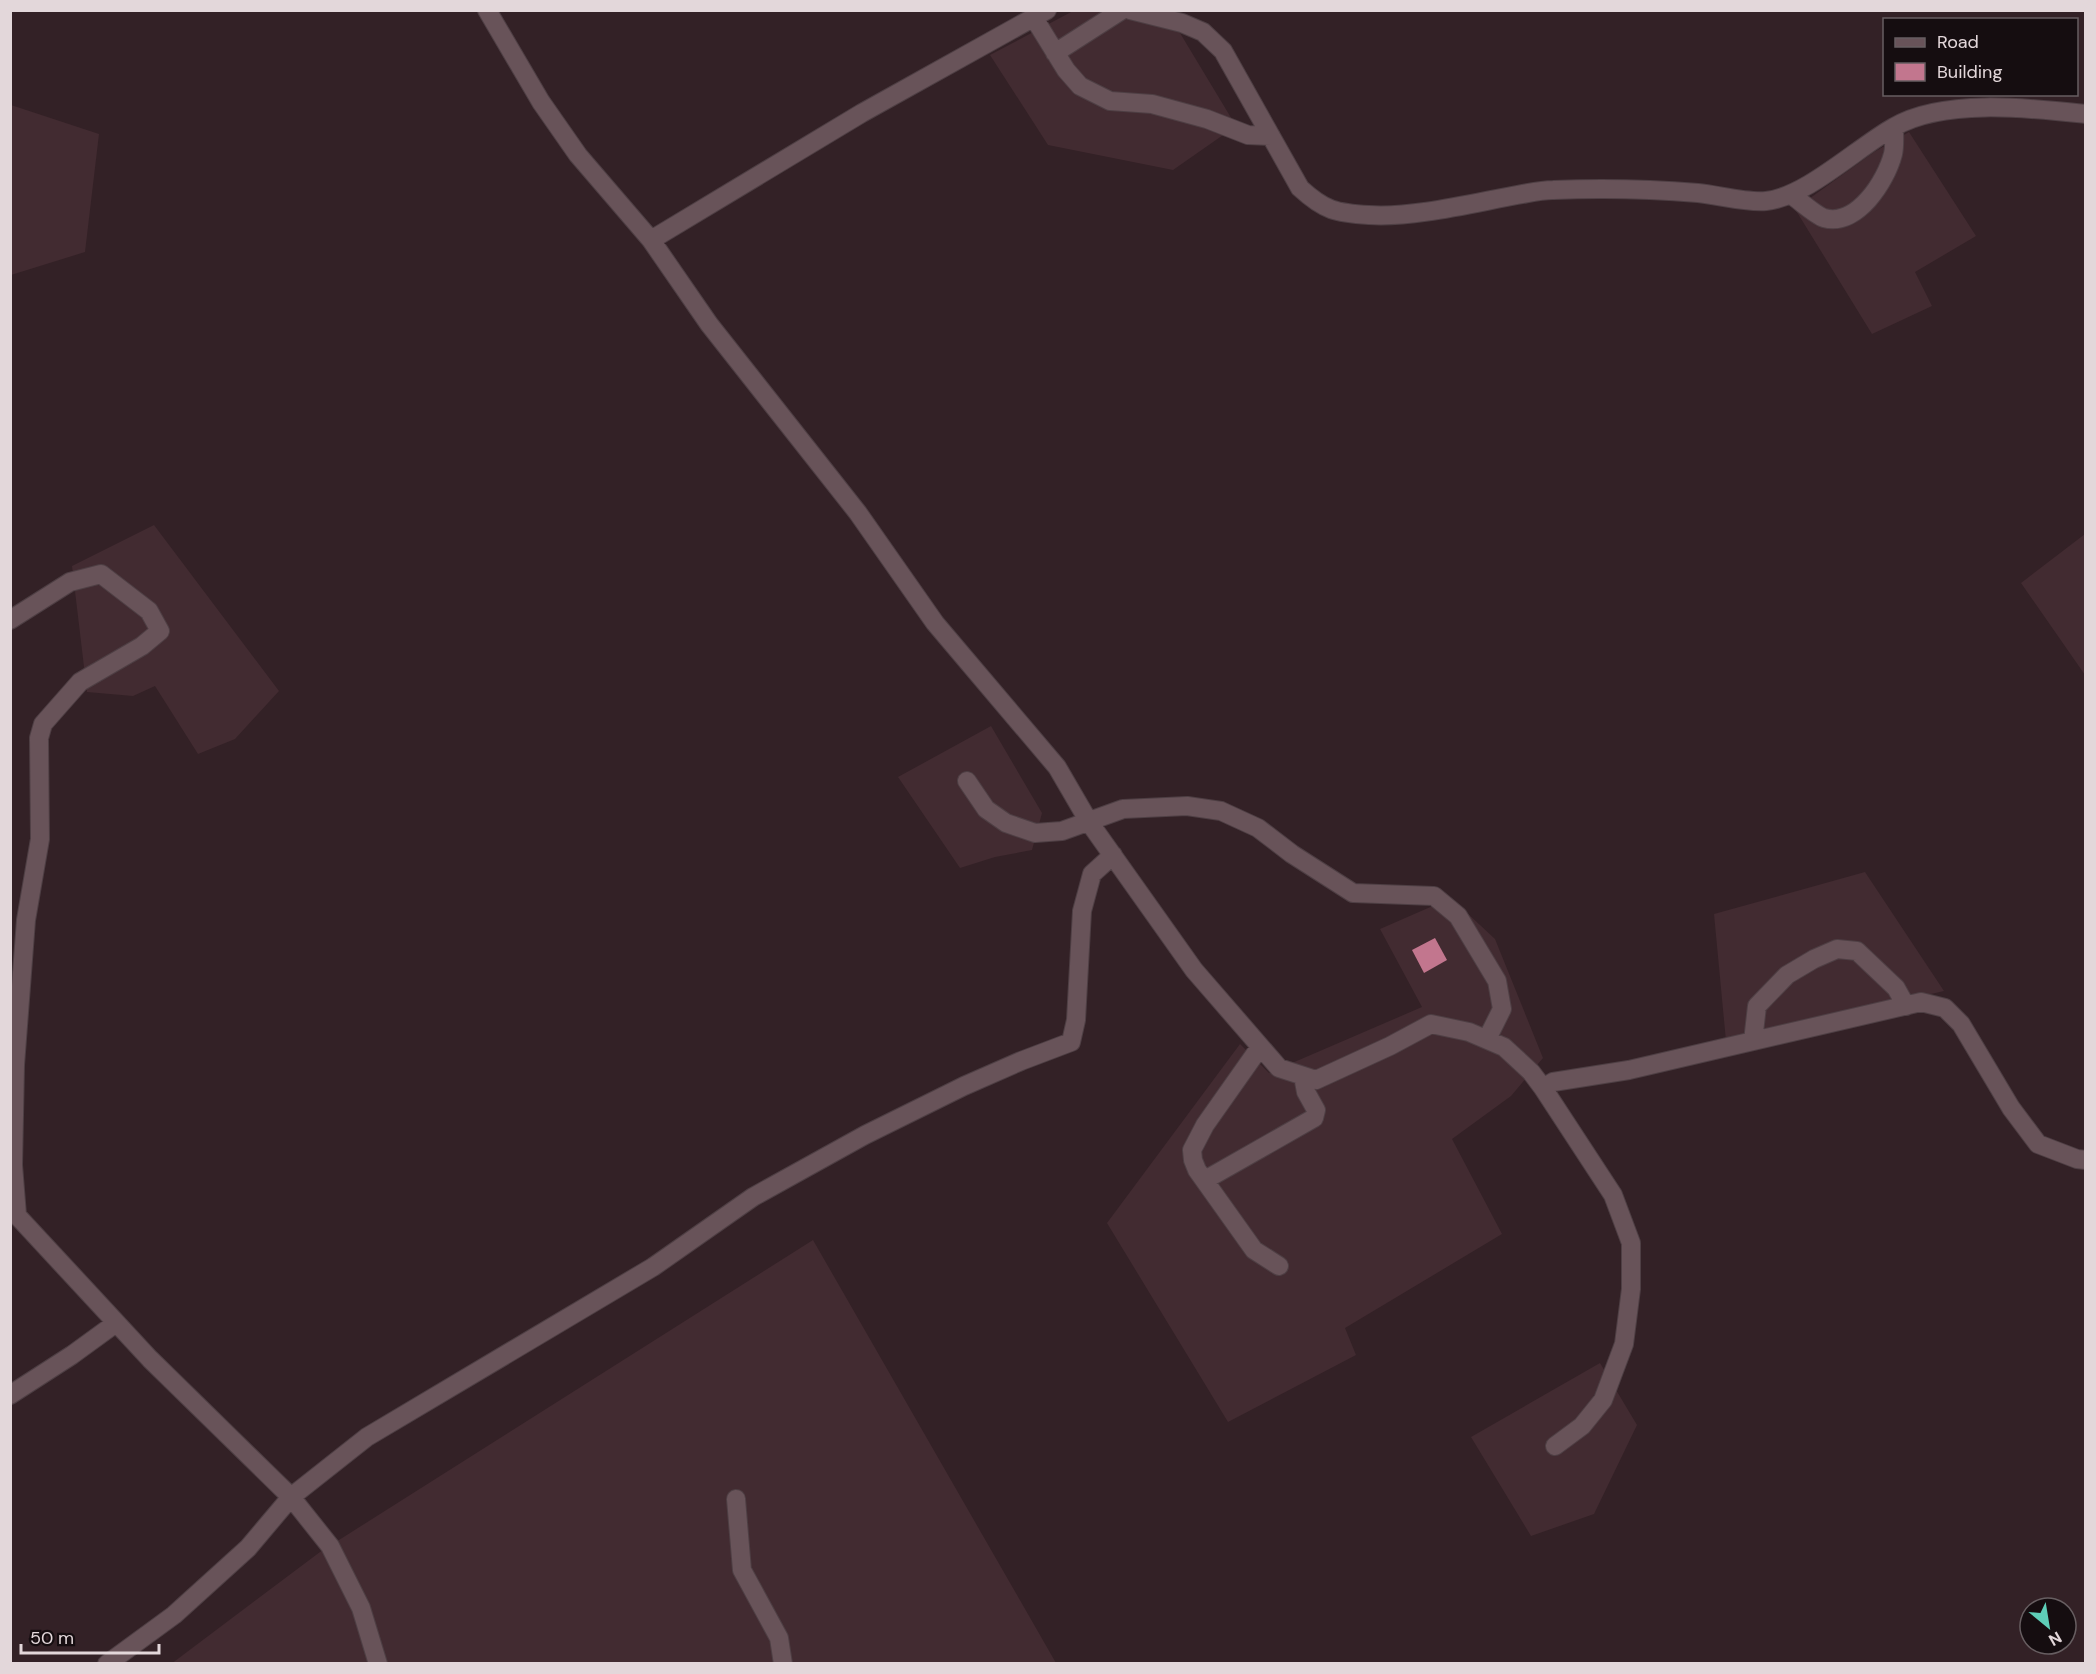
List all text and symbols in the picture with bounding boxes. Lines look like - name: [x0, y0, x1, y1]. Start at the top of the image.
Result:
- legend: [1883, 18, 2078, 96]
- text: Road: [1937, 30, 1979, 54]
- text: Building: [1937, 60, 2002, 84]
- north arrow: [2018, 1596, 2078, 1656]
- scale bar: [21, 1617, 159, 1655]
- text: 50 m: [30, 1626, 74, 1650]
- text: N: [2045, 1627, 2066, 1651]

